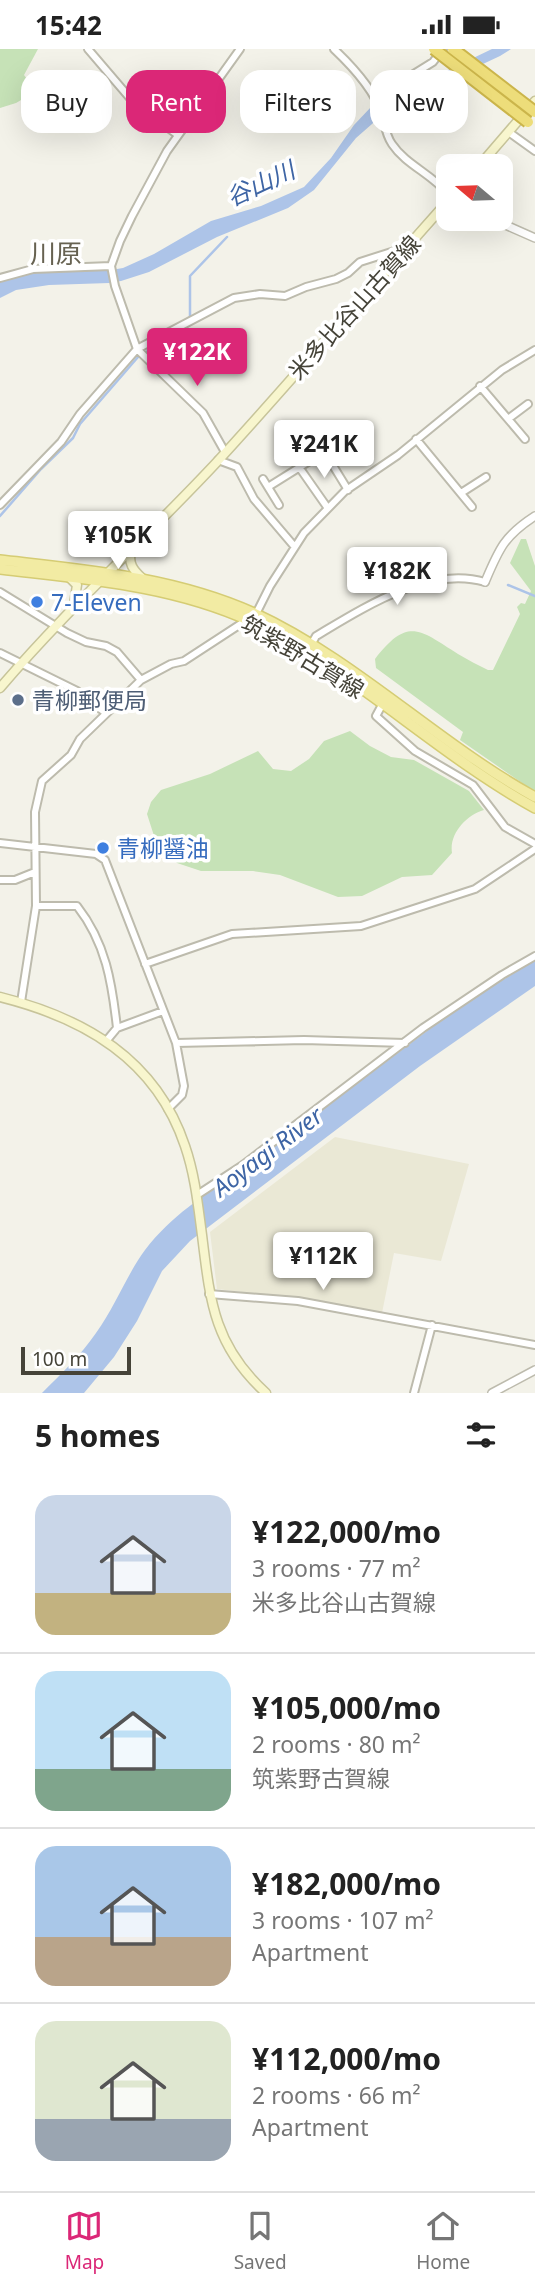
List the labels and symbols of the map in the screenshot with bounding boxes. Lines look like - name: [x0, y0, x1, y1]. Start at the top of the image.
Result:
- water label: 谷山川: [220, 152, 302, 213]
- north arrow: [436, 154, 513, 231]
- street label: 米多比谷山古賀線: [281, 228, 427, 386]
- district label: 川原: [30, 235, 82, 271]
- pin: ¥122K: [148, 329, 246, 388]
- pin: ¥241K: [275, 421, 373, 480]
- pin: ¥105K: [69, 511, 167, 571]
- pin: ¥182K: [348, 547, 446, 607]
- place label: 7-Eleven: [51, 586, 142, 618]
- marker: 7-Eleven: [29, 594, 45, 610]
- street label: 筑紫野古賀線: [236, 607, 370, 705]
- place label: 青柳郵便局: [32, 684, 147, 716]
- marker: 青柳郵便局: [10, 692, 26, 708]
- place label: 青柳醤油: [117, 832, 209, 864]
- marker: 青柳醤油: [95, 840, 111, 856]
- water label: Aoyagi River: [203, 1098, 330, 1205]
- pin: ¥112K: [274, 1233, 372, 1292]
- scale bar: [21, 1344, 131, 1376]

